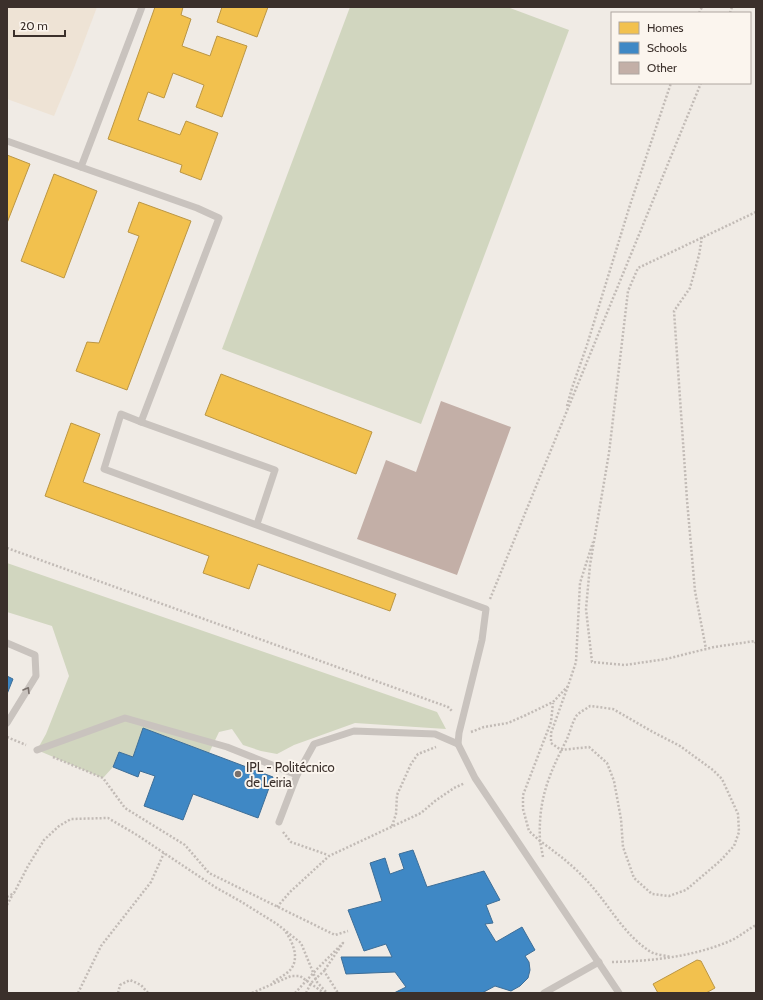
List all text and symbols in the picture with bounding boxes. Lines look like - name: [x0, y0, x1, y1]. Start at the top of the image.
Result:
- scale bar: [14, 12, 65, 38]
- legend: [611, 12, 751, 84]
- text: 20 m: [20, 18, 48, 33]
- text: Homes: [647, 20, 684, 35]
- text: Schools: [647, 40, 687, 55]
- text: Other: [647, 60, 677, 75]
- one-way arrow: [23, 687, 30, 694]
- place label: IPL - Politécnico de Leiria: [246, 759, 335, 790]
- marker: IPL - Politécnico de Leiria: [233, 769, 243, 779]

